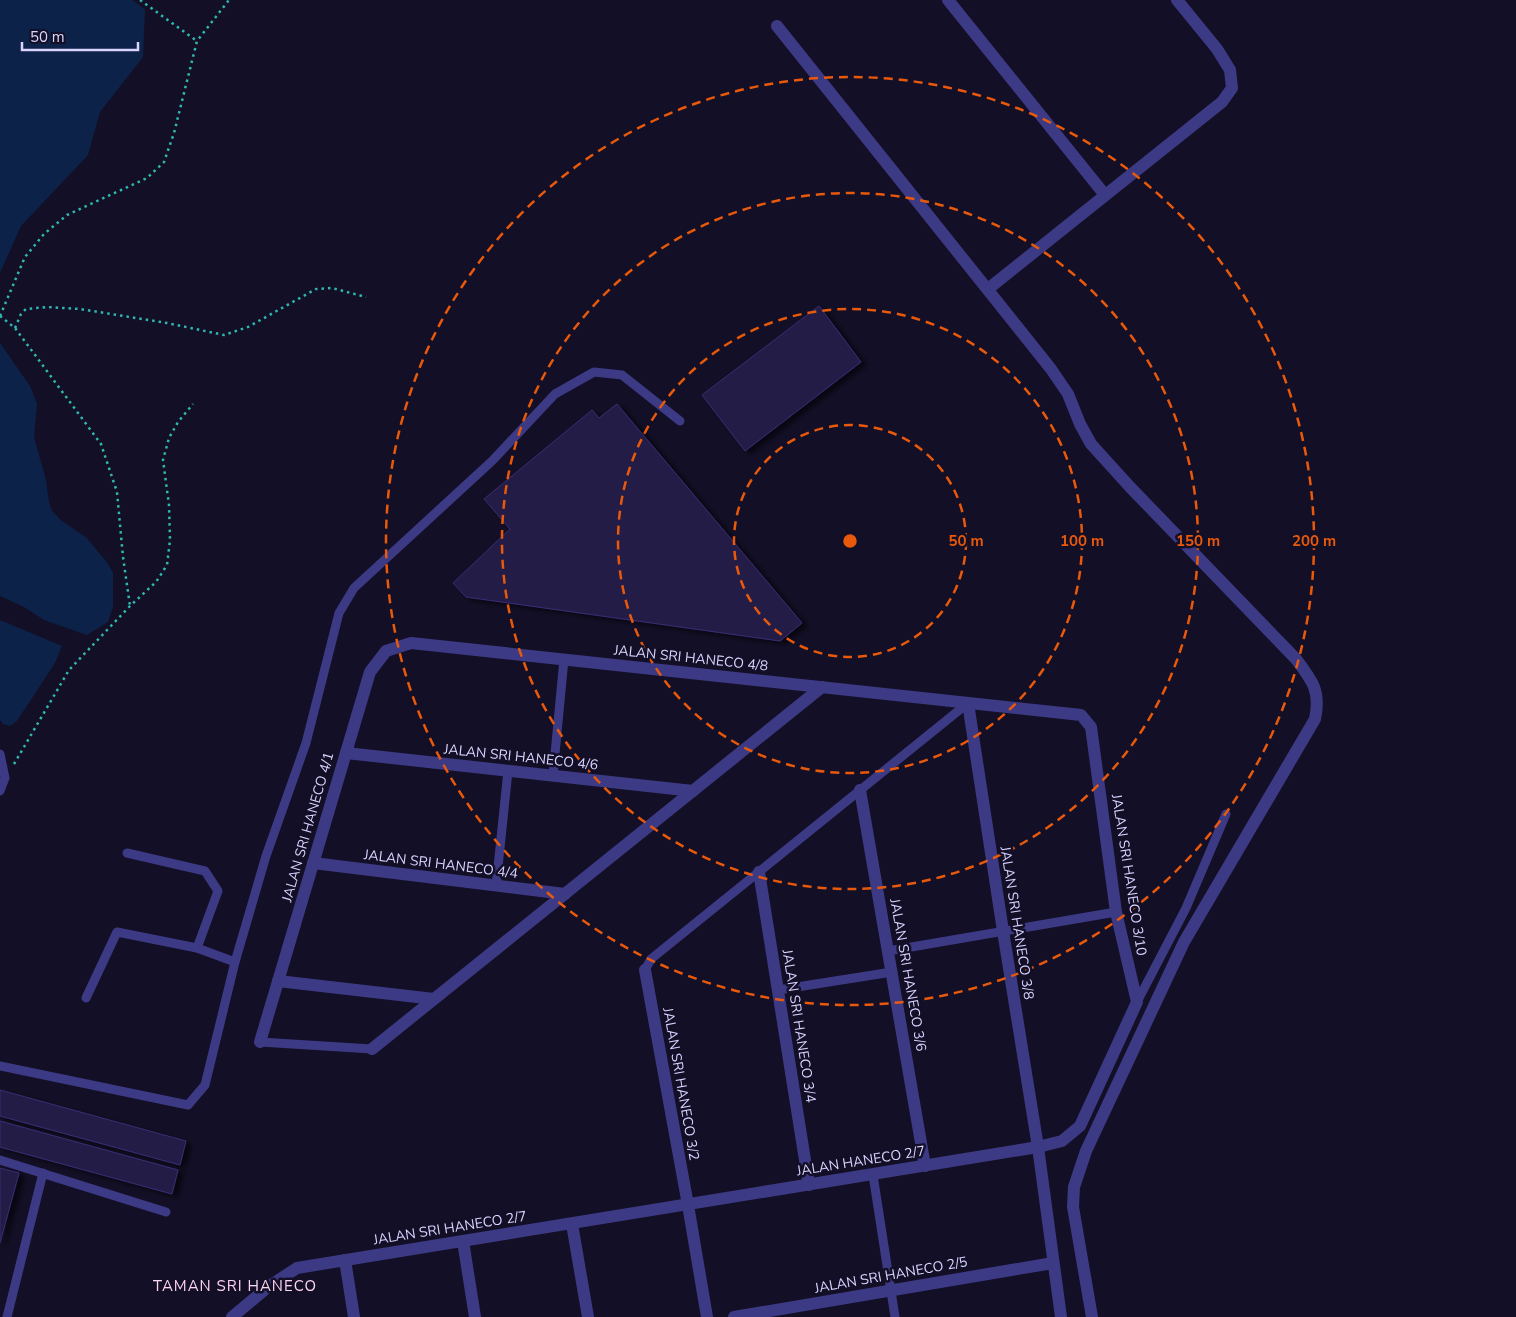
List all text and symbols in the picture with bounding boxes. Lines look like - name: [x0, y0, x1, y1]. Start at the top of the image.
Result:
- scale bar: [22, 20, 139, 52]
- text: 50 m: [30, 27, 65, 47]
- text: 50 m: [948, 531, 984, 551]
- text: 100 m: [1060, 531, 1104, 551]
- text: 150 m: [1176, 531, 1220, 551]
- text: 200 m: [1292, 531, 1336, 551]
- centre of rings: [841, 532, 859, 550]
- street label: JALAN SRI HANECO 4/8: [612, 640, 769, 676]
- street label: JALAN SRI HANECO 4/6: [442, 739, 599, 775]
- street label: JALAN SRI HANECO 4/1: [277, 750, 338, 905]
- street label: JALAN SRI HANECO 3/10: [1107, 792, 1151, 957]
- street label: JALAN SRI HANECO 3/8: [995, 844, 1039, 1001]
- street label: JALAN SRI HANECO 4/4: [362, 845, 519, 883]
- street label: JALAN SRI HANECO 3/6: [885, 896, 931, 1053]
- street label: JALAN SRI HANECO 3/4: [777, 947, 821, 1104]
- street label: JALAN SRI HANECO 3/2: [658, 1005, 704, 1162]
- street label: JALAN HANECO 2/7: [794, 1141, 927, 1181]
- street label: JALAN SRI HANECO 2/7: [371, 1206, 528, 1250]
- street label: JALAN SRI HANECO 2/5: [812, 1252, 969, 1298]
- district label: TAMAN SRI HANECO: [153, 1276, 317, 1296]

